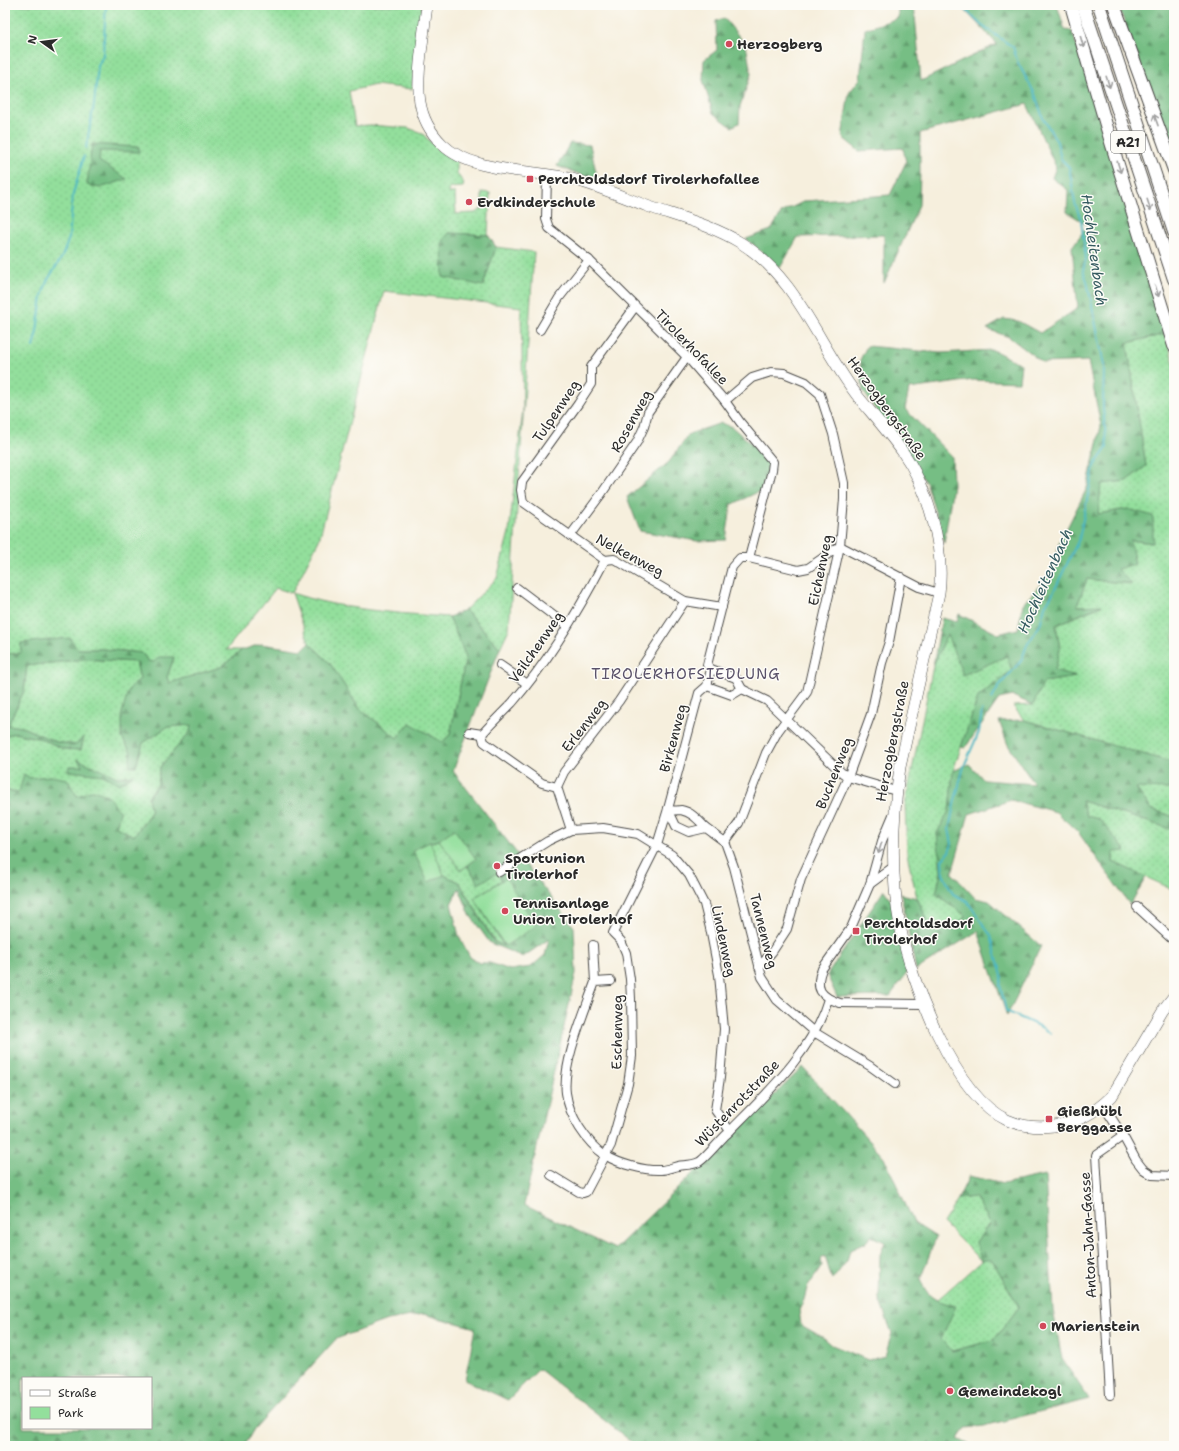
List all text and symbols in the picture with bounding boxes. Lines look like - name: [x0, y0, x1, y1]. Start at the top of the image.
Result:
- north arrow: [22, 22, 62, 62]
- text: N: [24, 33, 41, 46]
- place label: Herzogberg: [737, 35, 822, 53]
- one-way arrow: [1079, 36, 1086, 49]
- marker: Herzogberg: [724, 39, 734, 49]
- one-way arrow: [1105, 76, 1113, 88]
- one-way arrow: [1152, 114, 1159, 127]
- road number: A21: [1111, 131, 1145, 153]
- one-way arrow: [1116, 160, 1123, 173]
- place label: Perchtoldsdorf Tirolerhofallee: [538, 170, 760, 188]
- marker: Perchtoldsdorf Tirolerhofallee: [525, 174, 535, 184]
- place label: Erdkinderschule: [477, 193, 596, 211]
- water label: Hochleitenbach: [1076, 193, 1112, 307]
- marker: Erdkinderschule: [464, 197, 474, 207]
- one-way arrow: [1146, 199, 1154, 211]
- one-way arrow: [1154, 285, 1161, 298]
- street label: Tirolerhofallee: [651, 305, 733, 389]
- street label: Herzogbergstraße: [843, 353, 931, 463]
- street label: Tulpenweg: [528, 376, 584, 446]
- street label: Rosenweg: [606, 387, 656, 455]
- water label: Hochleitenbach: [1013, 525, 1077, 637]
- street label: Nelkenweg: [593, 530, 667, 580]
- street label: Eichenweg: [804, 533, 836, 607]
- street label: Veilchenweg: [505, 607, 567, 687]
- district label: TIROLERHOFSIEDLUNG: [591, 664, 781, 684]
- street label: Herzogbergstraße: [871, 679, 913, 803]
- street label: Erlenweg: [557, 695, 611, 755]
- street label: Birkenweg: [655, 702, 691, 774]
- street label: Buchenweg: [811, 734, 857, 812]
- one-way arrow: [876, 842, 883, 855]
- place label: Sportunion Tirolerhof: [505, 849, 585, 883]
- marker: Sportunion Tirolerhof: [492, 861, 502, 871]
- street label: Tannenweg: [746, 891, 782, 971]
- place label: Tennisanlage Union Tirolerhof: [513, 894, 633, 928]
- street label: Lindenweg: [708, 903, 740, 979]
- marker: Tennisanlage Union Tirolerhof: [500, 906, 510, 916]
- place label: Perchtoldsdorf Tirolerhof: [864, 914, 973, 948]
- marker: Perchtoldsdorf Tirolerhof: [851, 926, 861, 936]
- street label: Eschenweg: [607, 994, 627, 1070]
- street label: Wüstenrotstraße: [691, 1056, 783, 1150]
- place label: Gießhübl Berggasse: [1057, 1102, 1132, 1136]
- marker: Gießhübl Berggasse: [1044, 1114, 1054, 1124]
- street label: Anton-Jahn-Gasse: [1076, 1171, 1100, 1299]
- place label: Marienstein: [1051, 1317, 1140, 1335]
- marker: Marienstein: [1038, 1321, 1048, 1331]
- legend: [22, 1377, 152, 1429]
- place label: Gemeindekogl: [958, 1382, 1062, 1400]
- text: Straße: [58, 1385, 97, 1401]
- marker: Gemeindekogl: [945, 1386, 955, 1396]
- text: Park: [58, 1405, 84, 1421]

